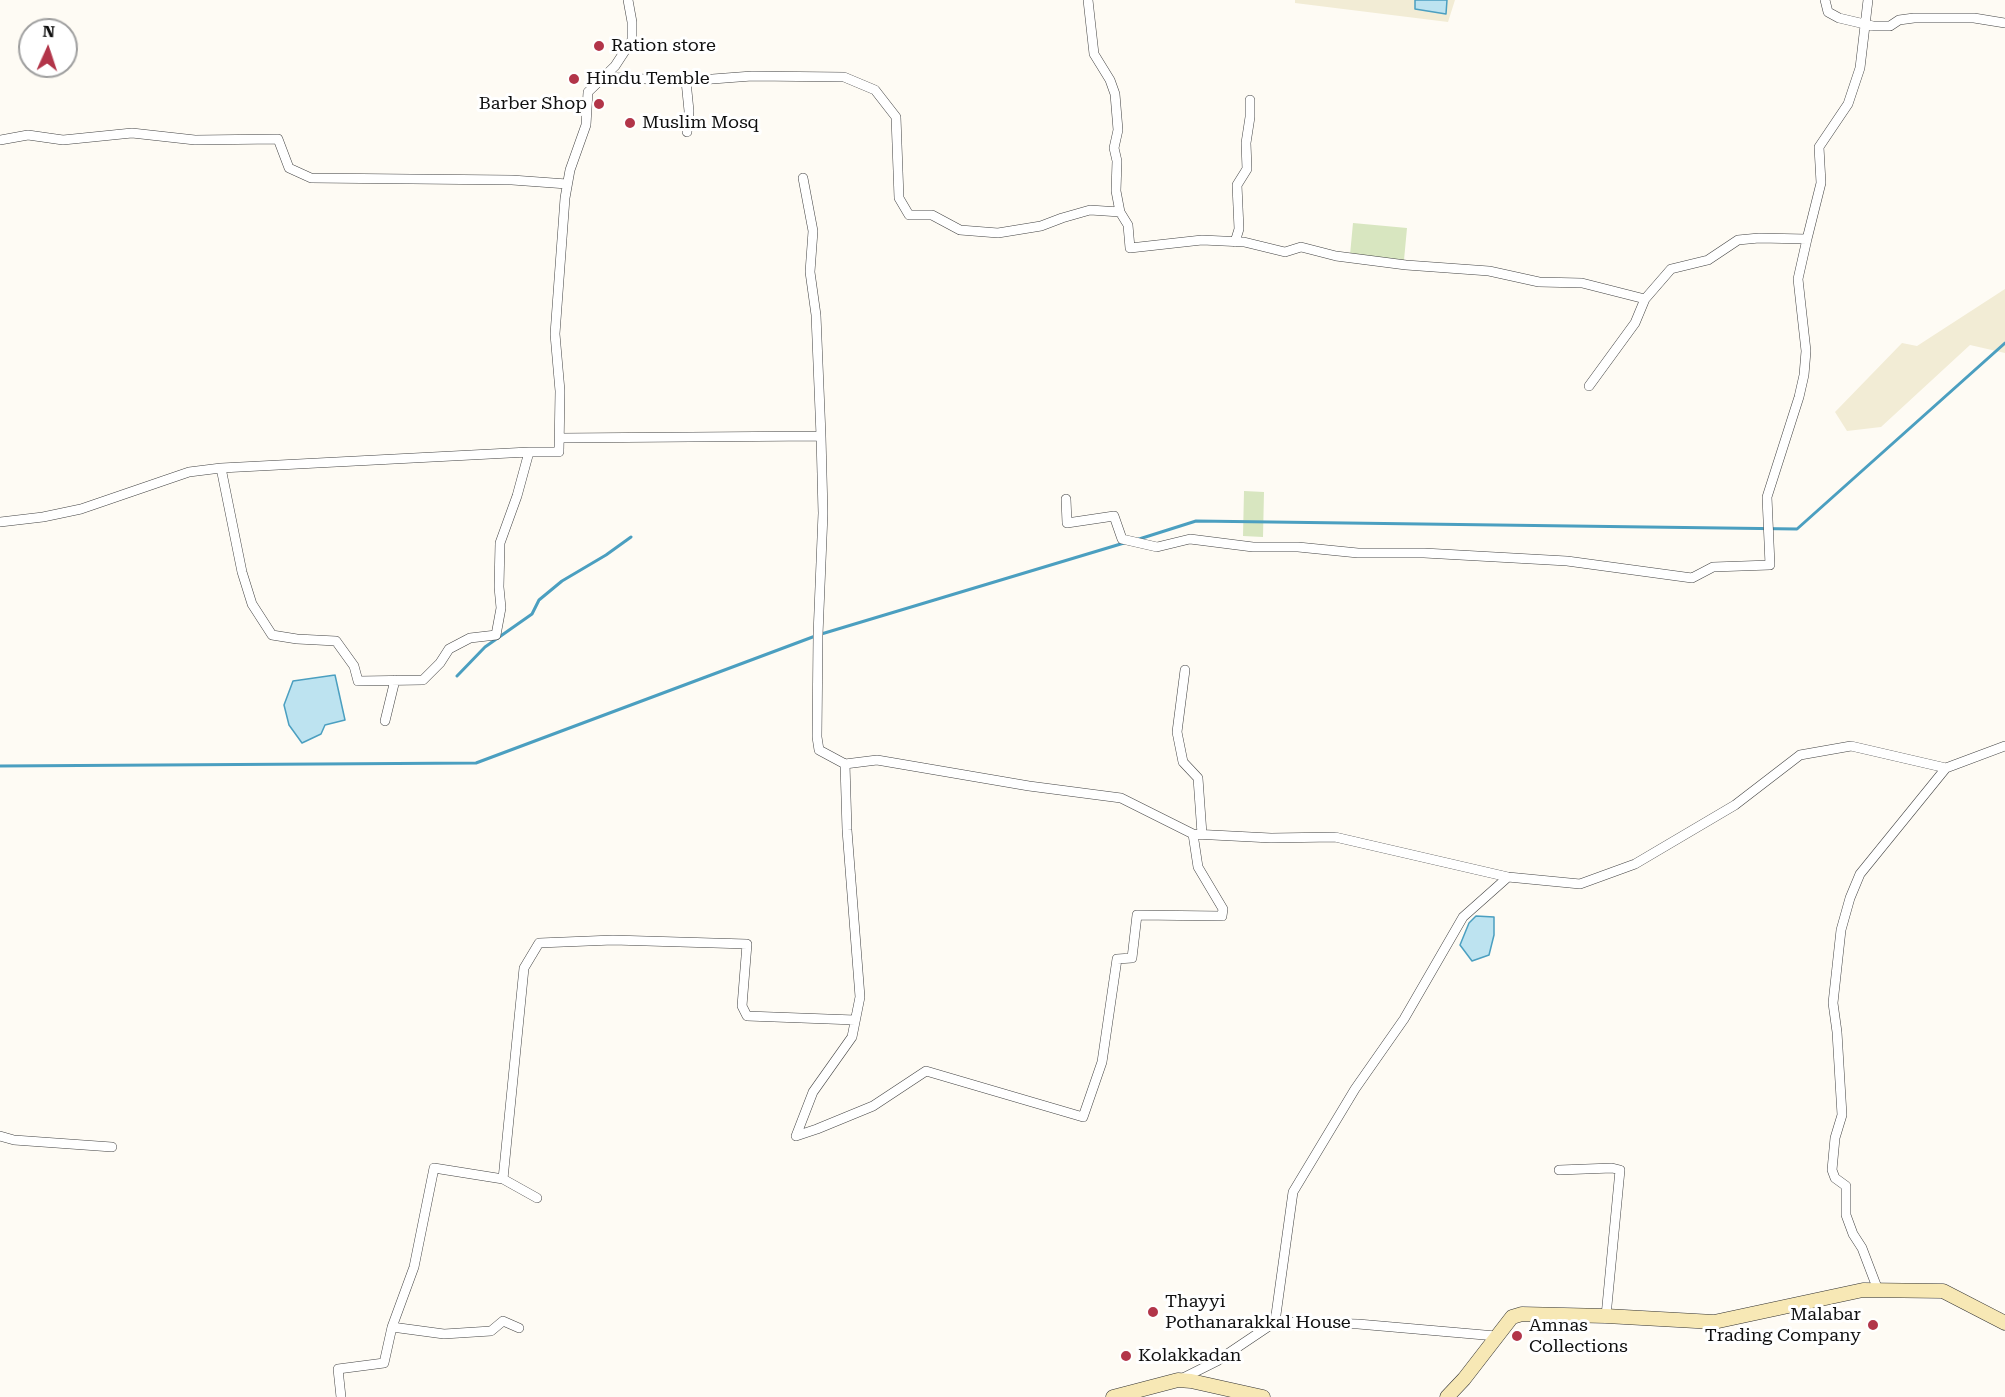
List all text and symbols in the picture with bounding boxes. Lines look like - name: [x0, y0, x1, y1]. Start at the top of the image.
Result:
- north arrow: [18, 18, 78, 78]
- text: N: [42, 22, 56, 41]
- place label: Ration store: [611, 35, 716, 57]
- marker: Ration store: [592, 39, 606, 53]
- place label: Hindu Temble: [586, 68, 710, 90]
- marker: Hindu Temble: [567, 72, 581, 86]
- place label: Barber Shop: [479, 93, 587, 115]
- marker: Barber Shop: [592, 97, 606, 111]
- place label: Muslim Mosq: [642, 112, 759, 134]
- marker: Muslim Mosq: [623, 116, 637, 130]
- place label: Thayyi Pothanarakkal House: [1165, 1291, 1351, 1334]
- place label: Malabar Trading Company: [1705, 1304, 1861, 1346]
- marker: Thayyi Pothanarakkal House: [1146, 1305, 1160, 1319]
- place label: Amnas Collections: [1529, 1315, 1628, 1358]
- marker: Malabar Trading Company: [1866, 1318, 1880, 1332]
- marker: Amnas Collections: [1510, 1329, 1524, 1343]
- place label: Kolakkadan: [1138, 1345, 1241, 1367]
- marker: Kolakkadan: [1119, 1349, 1133, 1363]

